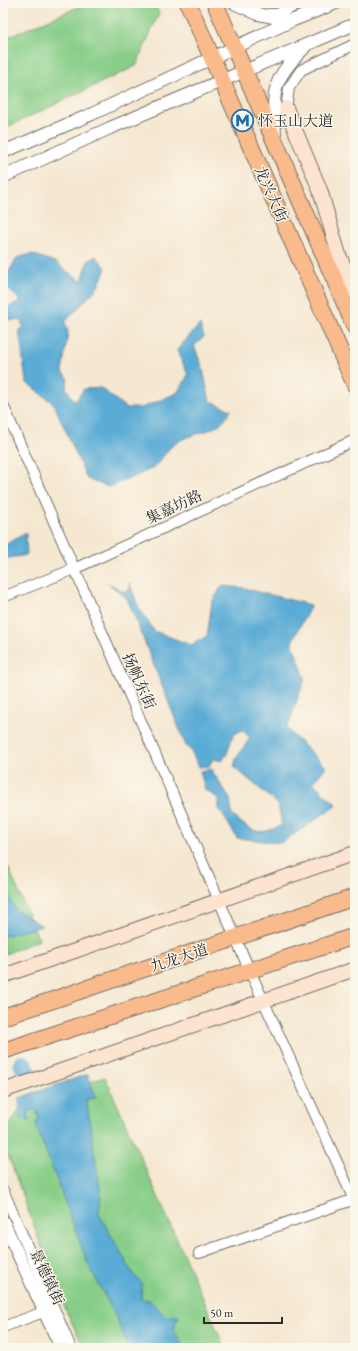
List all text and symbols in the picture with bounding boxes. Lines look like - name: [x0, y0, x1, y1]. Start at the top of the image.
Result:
- metro station icon: 怀玉山大道: [230, 108, 256, 134]
- place label: 怀玉山大道: [258, 111, 333, 130]
- street label: 龙兴大街: [251, 163, 292, 225]
- street label: 集嘉坊路: [143, 485, 205, 528]
- street label: 扬帆东街: [119, 650, 160, 712]
- street label: 九龙大道: [147, 939, 210, 976]
- street label: 景德镇街: [26, 1246, 69, 1308]
- scale bar: [204, 1299, 282, 1325]
- text: 50 m: [210, 1305, 234, 1321]

